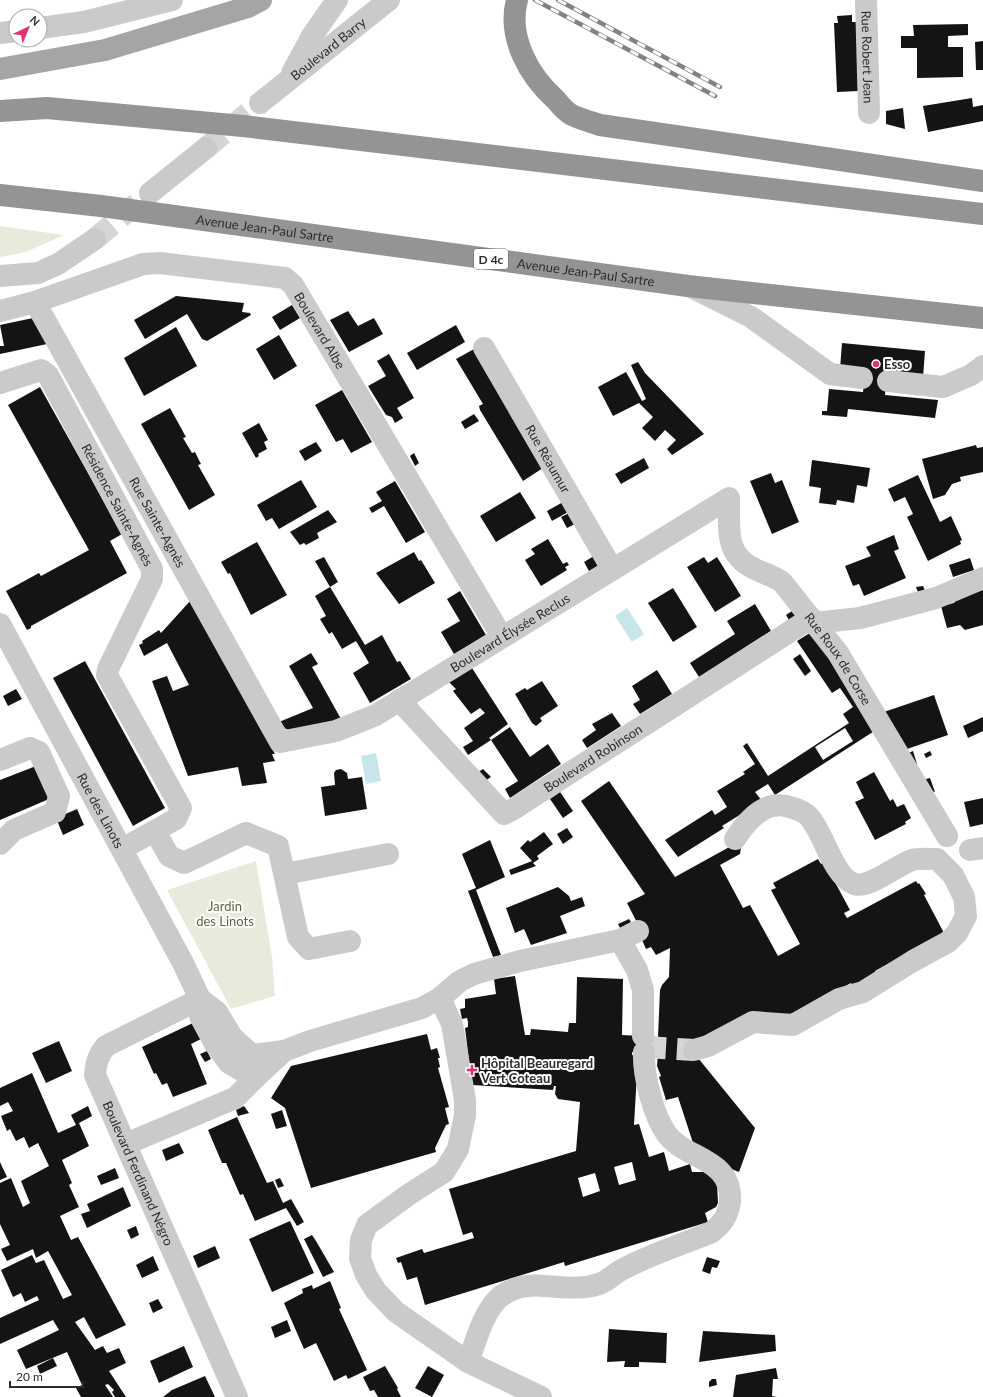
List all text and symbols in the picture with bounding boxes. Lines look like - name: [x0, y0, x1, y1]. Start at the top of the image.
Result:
- north arrow: [8, 8, 48, 48]
- street label: Rue Robert Jean: [858, 10, 877, 104]
- text: N: [28, 13, 43, 28]
- street label: Boulevard Barry: [287, 14, 369, 84]
- street label: Avenue Jean-Paul Sartre: [195, 211, 335, 246]
- road number: D 4c: [474, 249, 508, 269]
- street label: Avenue Jean-Paul Sartre: [516, 255, 656, 289]
- street label: Boulevard Albe: [291, 289, 349, 372]
- place label: Esso: [884, 356, 911, 372]
- marker: Esso: [871, 359, 881, 369]
- street label: Rue Réaumur: [522, 422, 574, 496]
- street label: Résidence Sainte-Agnès: [78, 441, 157, 569]
- street label: Rue Sainte-Agnès: [126, 474, 189, 570]
- street label: Boulevard Élysée Reclus: [447, 590, 573, 675]
- street label: Rue Roux de Corse: [801, 609, 875, 708]
- street label: Boulevard Robinson: [541, 721, 645, 796]
- street label: Rue des Linots: [74, 770, 128, 851]
- park label: Jardin des Linots: [196, 898, 254, 929]
- place label: Hôpital Beauregard Vert Coteau: [480, 1055, 593, 1086]
- marker: Hôpital Beauregard Vert Coteau: [466, 1064, 478, 1076]
- street label: Boulevard Ferdinand Négro: [99, 1098, 177, 1248]
- scale bar: [10, 1363, 83, 1389]
- text: 20 m: [16, 1369, 43, 1384]

